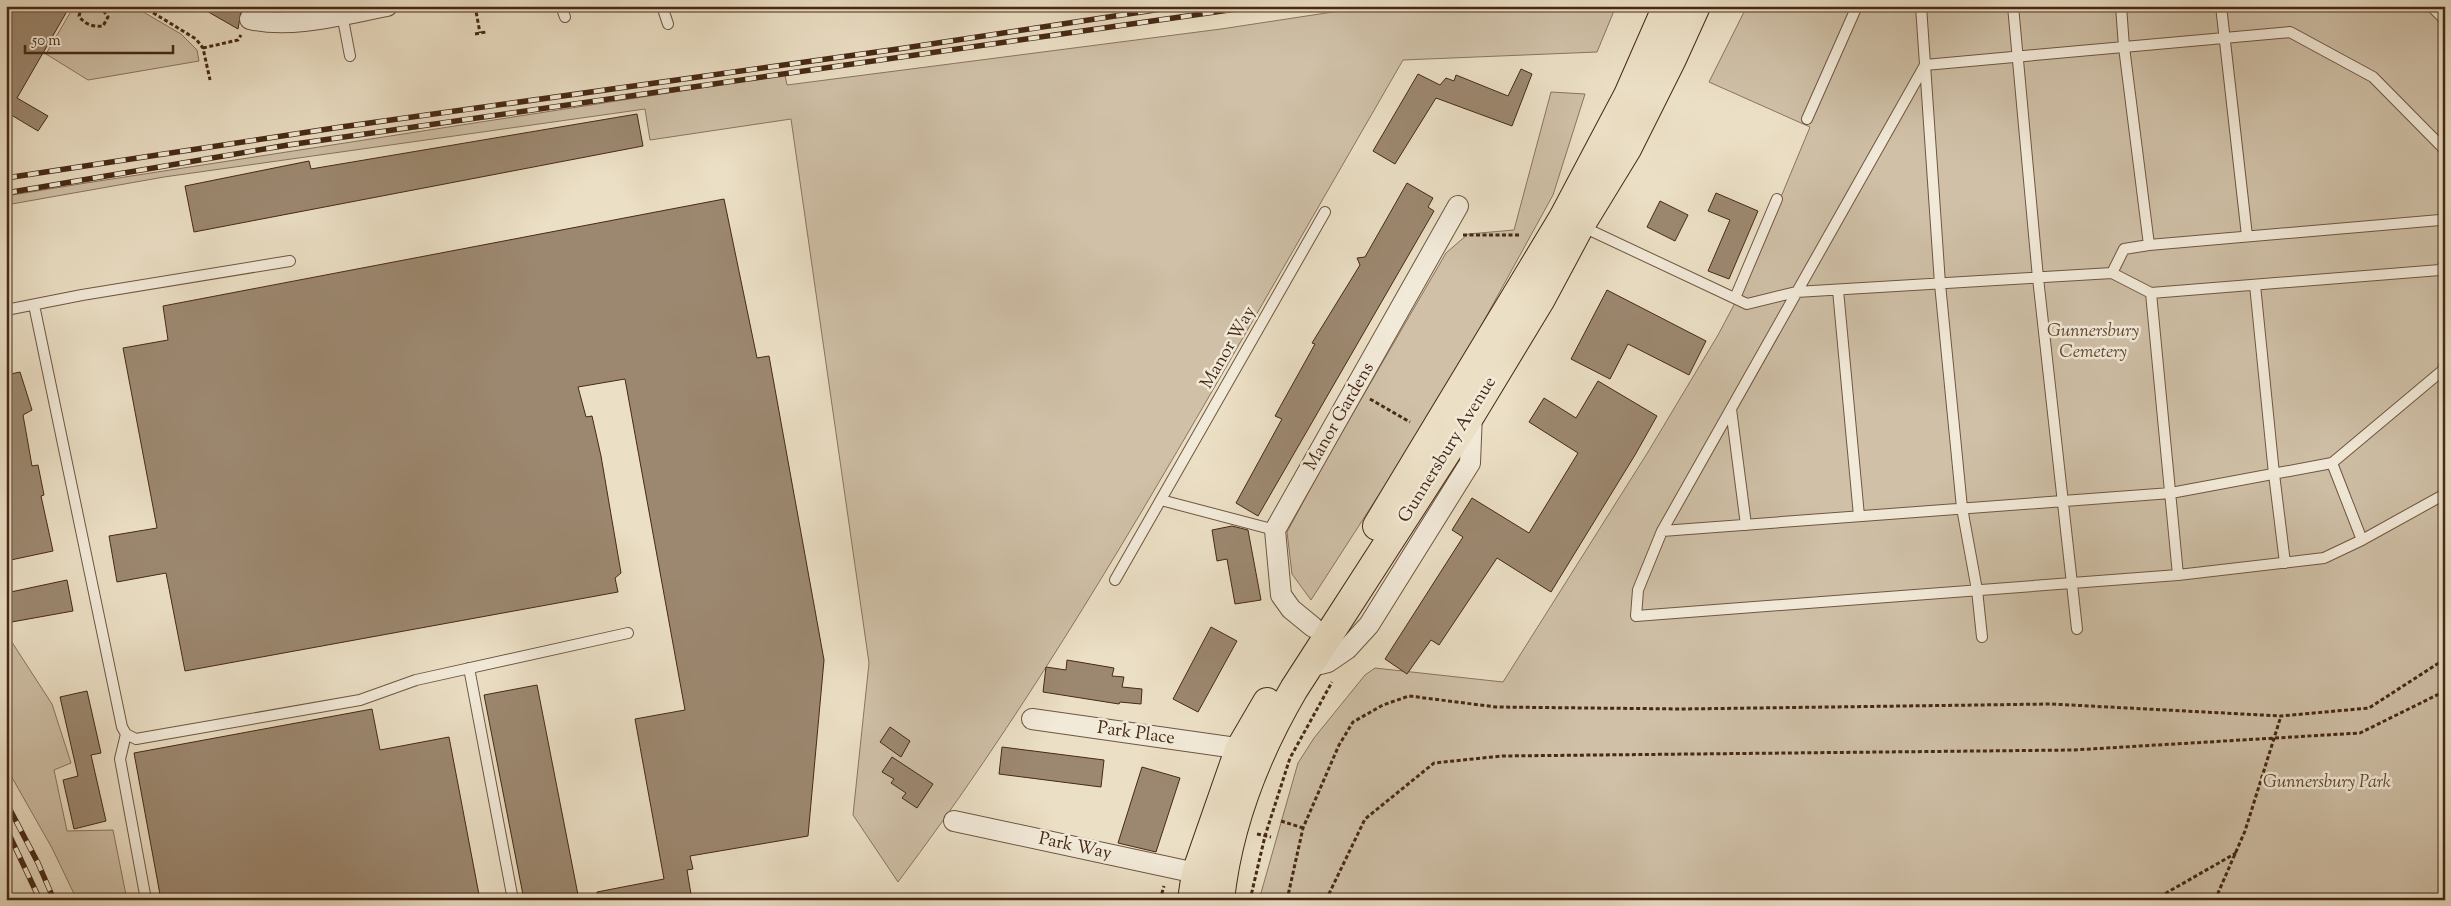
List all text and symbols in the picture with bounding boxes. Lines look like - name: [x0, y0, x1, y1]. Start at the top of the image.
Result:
- scale bar: [25, 22, 172, 54]
- text: 50 m: [31, 31, 61, 52]
- street label: Manor Way: [1195, 302, 1263, 394]
- park label: Gunnersbury Cemetery: [2047, 319, 2139, 366]
- street label: Manor Gardens: [1298, 358, 1382, 476]
- street label: Gunnersbury Avenue: [1392, 372, 1504, 528]
- street label: Park Place: [1096, 716, 1176, 752]
- park label: Gunnersbury Park: [2263, 770, 2391, 796]
- street label: Park Way: [1036, 827, 1114, 867]

